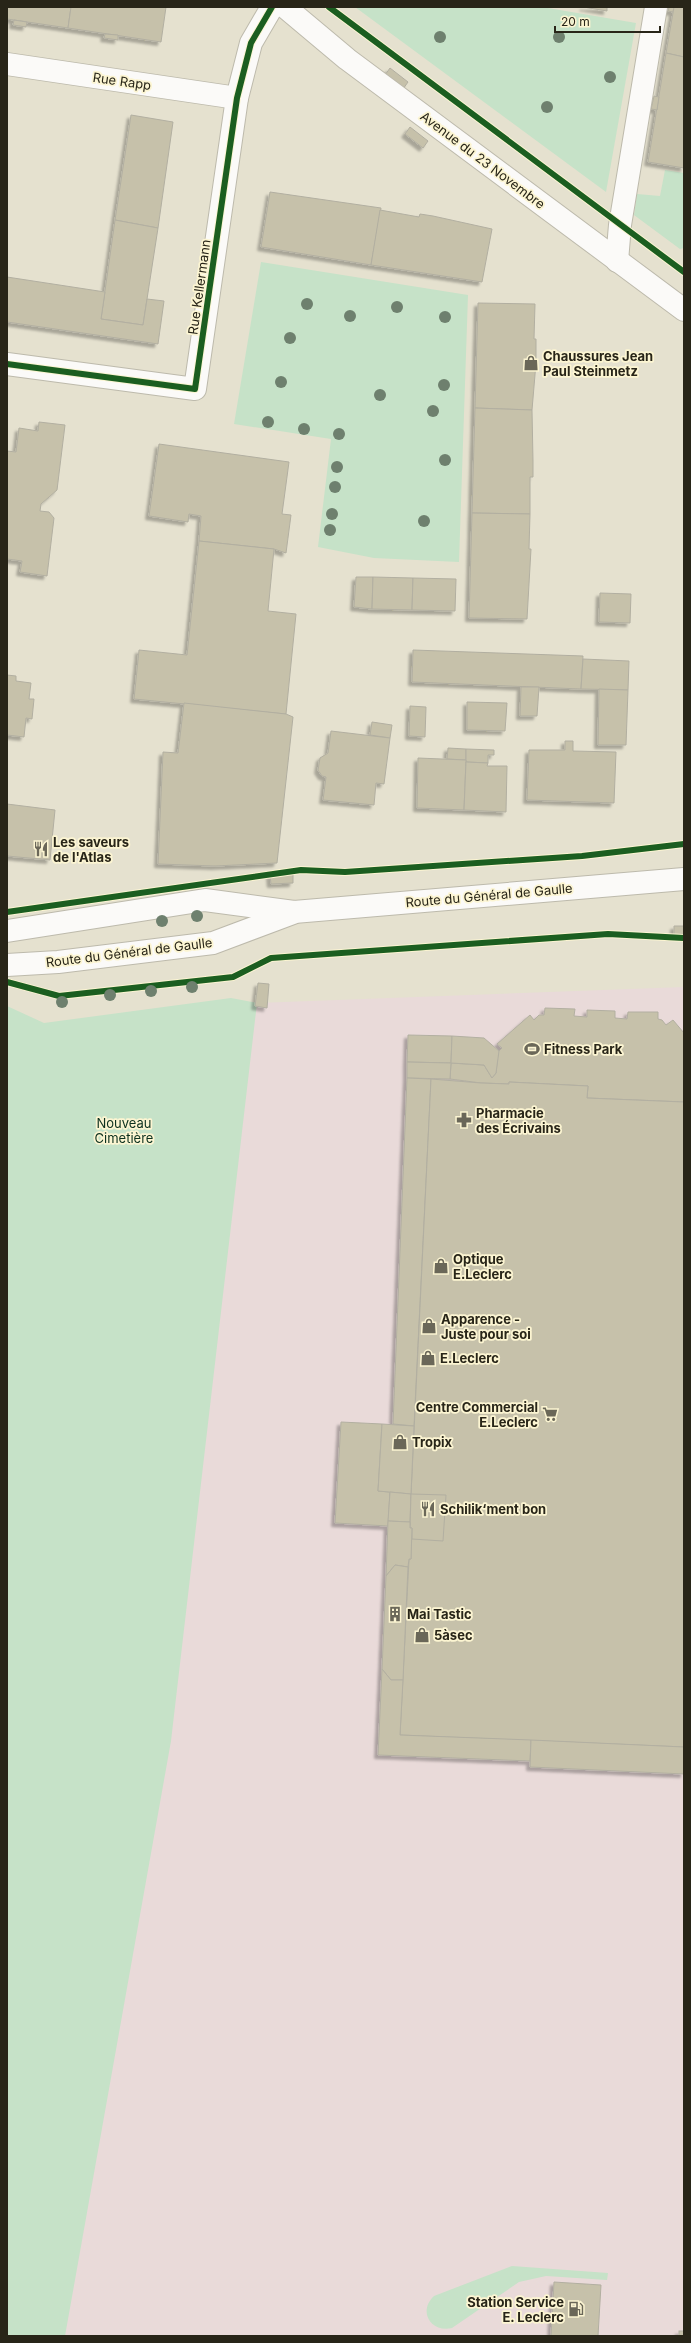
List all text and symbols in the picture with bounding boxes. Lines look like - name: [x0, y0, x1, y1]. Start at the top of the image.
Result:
- scale bar: [555, 8, 660, 34]
- text: 20 m: [561, 14, 590, 29]
- street label: Rue Rapp: [92, 69, 152, 93]
- street label: Avenue du 23 Novembre: [418, 108, 548, 212]
- street label: Rue Kellermann: [184, 238, 214, 336]
- place label: Chaussures Jean Paul Steinmetz: [543, 348, 653, 379]
- shop icon: Chaussures Jean Paul Steinmetz: [522, 354, 540, 372]
- place label: Les saveurs de l'Atlas: [53, 834, 129, 865]
- restaurant icon: Les saveurs de l'Atlas: [32, 840, 50, 858]
- street label: Route du Général de Gaulle: [405, 880, 573, 910]
- street label: Route du Général de Gaulle: [45, 934, 213, 970]
- sports icon: Fitness Park: [523, 1040, 541, 1058]
- place label: Fitness Park: [544, 1041, 623, 1057]
- place label: Pharmacie des Écrivains: [476, 1105, 561, 1136]
- pharmacy icon: Pharmacie des Écrivains: [455, 1111, 473, 1129]
- park label: Nouveau Cimetière: [95, 1115, 153, 1146]
- place label: Optique E.Leclerc: [453, 1251, 512, 1282]
- shop icon: Optique E.Leclerc: [432, 1257, 450, 1275]
- place label: Apparence - Juste pour soi: [441, 1311, 531, 1342]
- shop icon: Apparence - Juste pour soi: [420, 1317, 438, 1335]
- shop icon: E.Leclerc: [419, 1349, 437, 1367]
- place label: E.Leclerc: [440, 1350, 499, 1366]
- place label: Centre Commercial E.Leclerc: [416, 1399, 538, 1430]
- supermarket icon: Centre Commercial E.Leclerc: [541, 1405, 559, 1423]
- shop icon: Tropix: [391, 1433, 409, 1451]
- place label: Tropix: [412, 1434, 453, 1450]
- restaurant icon: Schilik‘ment bon: [419, 1500, 437, 1518]
- place label: Schilik‘ment bon: [440, 1501, 546, 1517]
- building icon: Mai Tastic: [386, 1605, 404, 1623]
- place label: Mai Tastic: [407, 1606, 472, 1622]
- shop icon: 5àsec: [413, 1626, 431, 1644]
- place label: 5àsec: [434, 1627, 473, 1643]
- place label: Station Service E. Leclerc: [467, 2294, 564, 2325]
- fuel station icon: Station Service E. Leclerc: [567, 2300, 585, 2318]

